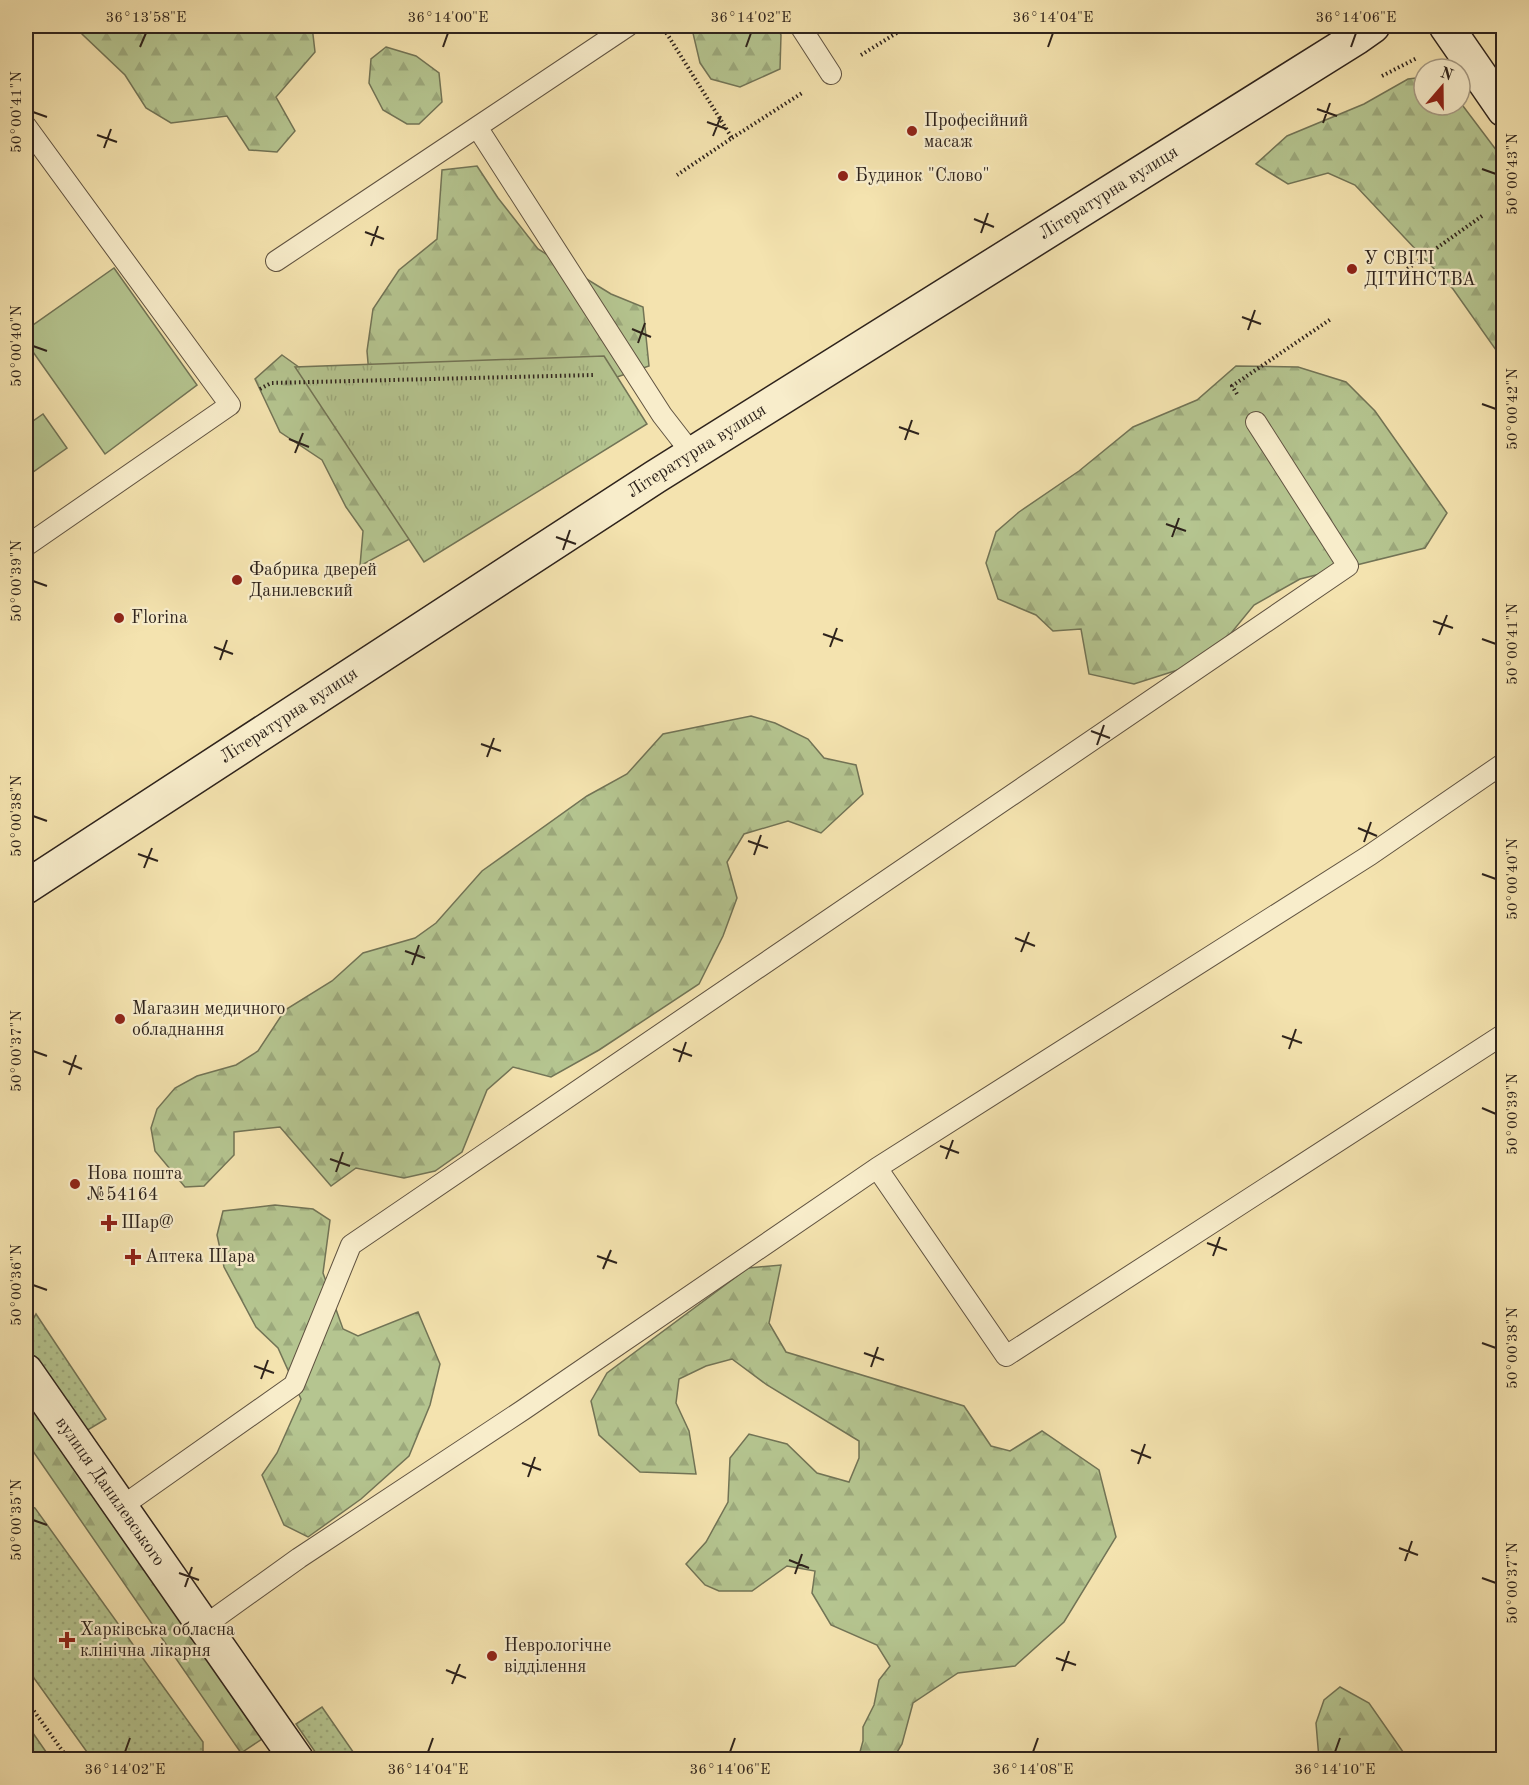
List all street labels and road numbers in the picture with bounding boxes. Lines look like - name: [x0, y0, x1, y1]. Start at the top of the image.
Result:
- street label: Літературна вулиця: [1036, 143, 1181, 243]
- street label: Літературна вулиця: [624, 401, 769, 501]
- street label: Літературна вулиця: [217, 664, 361, 767]
- street label: вулиця Данилевського: [52, 1414, 168, 1570]

